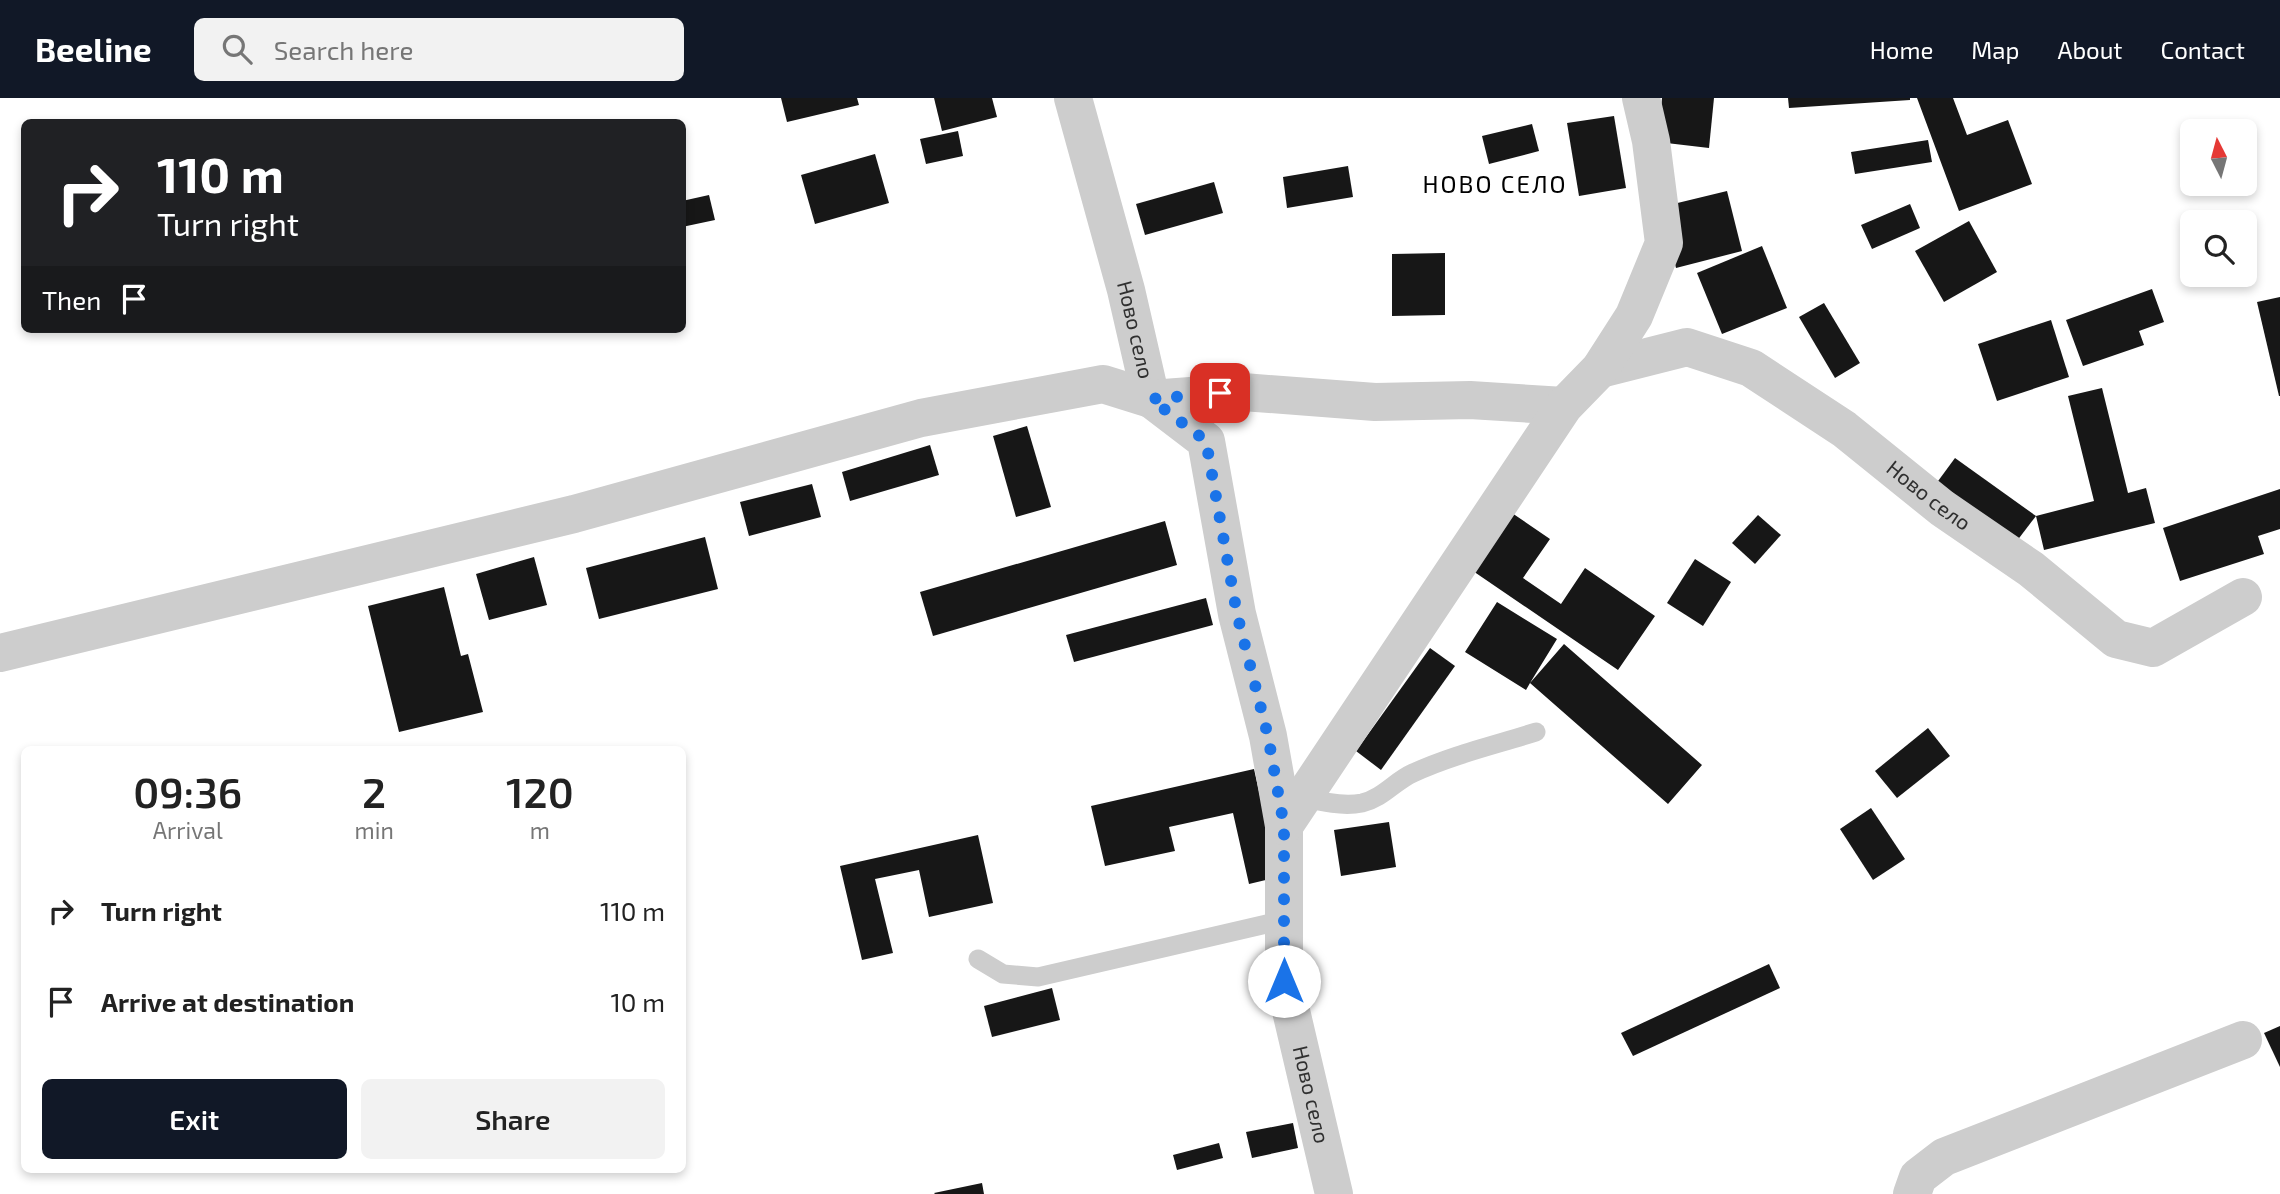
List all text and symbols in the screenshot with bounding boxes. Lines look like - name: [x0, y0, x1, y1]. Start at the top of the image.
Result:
- search box: [194, 18, 684, 81]
- text: Beeline: [35, 29, 152, 69]
- icon: search: [218, 30, 256, 68]
- text: Search here: [274, 34, 413, 65]
- text: Home: [1870, 35, 1933, 64]
- text: Map: [1971, 35, 2019, 64]
- text: About: [2057, 35, 2123, 64]
- text: Contact: [2161, 35, 2245, 64]
- north arrow: [2180, 119, 2258, 196]
- map controls: [2180, 119, 2257, 287]
- text: 110 m: [157, 144, 284, 203]
- icon: right: [42, 147, 133, 238]
- district label: НОВО СЕЛО: [1422, 169, 1568, 198]
- text: Turn right: [157, 204, 299, 242]
- button: search: [2180, 210, 2257, 287]
- street label: Ново село: [1113, 278, 1160, 381]
- icon: arrive: [115, 280, 153, 318]
- text: Then: [42, 284, 101, 315]
- pin: [1190, 363, 1250, 423]
- icon: arrive: [1201, 374, 1239, 412]
- street label: Ново село: [1882, 454, 1976, 535]
- text: 09:36: [133, 766, 242, 816]
- text: 2: [362, 766, 386, 816]
- text: 120: [506, 766, 574, 816]
- text: Arrival: [153, 816, 223, 844]
- text: min: [355, 816, 394, 844]
- text: m: [530, 816, 550, 844]
- icon: right: [42, 892, 80, 930]
- text: Turn right: [101, 895, 222, 926]
- text: 110 m: [600, 895, 665, 926]
- position arrow: [1247, 944, 1321, 1018]
- icon: arrive: [42, 983, 80, 1021]
- text: Arrive at destination: [101, 986, 354, 1017]
- text: 10 m: [610, 986, 665, 1017]
- street label: Ново село: [1289, 1043, 1336, 1146]
- button: Exit: [42, 1079, 347, 1159]
- button: Share: [361, 1079, 665, 1159]

